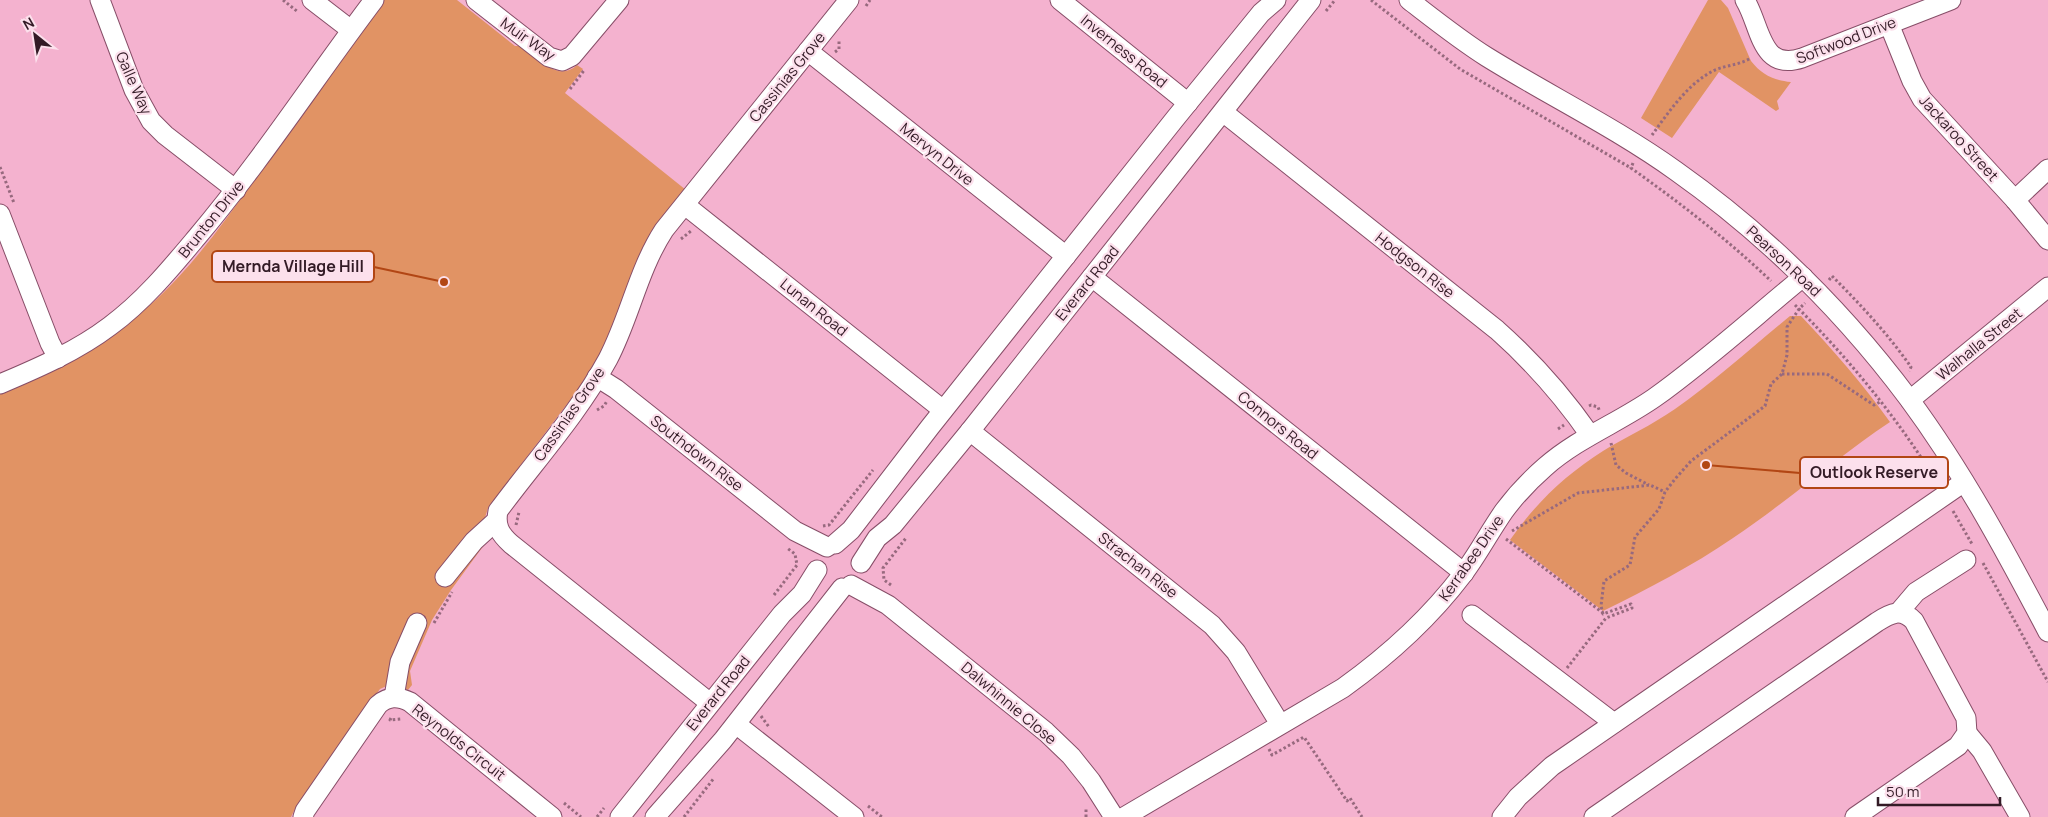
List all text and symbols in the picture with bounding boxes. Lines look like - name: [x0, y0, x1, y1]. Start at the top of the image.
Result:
- north arrow: [10, 10, 60, 60]
- street label: Inverness Road: [1076, 10, 1172, 92]
- street label: Softwood Drive: [1793, 11, 1899, 69]
- street label: Muir Way: [496, 12, 560, 66]
- text: N: [19, 13, 37, 34]
- street label: Cassinias Grove: [744, 27, 830, 127]
- street label: Galle Way: [111, 48, 157, 118]
- street label: Jackaroo Street: [1915, 90, 2003, 186]
- street label: Mervyn Drive: [896, 118, 978, 190]
- street label: Brunton Drive: [173, 176, 249, 262]
- street label: Pearson Road: [1742, 221, 1826, 301]
- street label: Hodgson Rise: [1371, 227, 1459, 303]
- street label: Everard Road: [1050, 241, 1124, 325]
- callout: Mernda Village Hill: [212, 251, 374, 282]
- text: Mernda Village Hill: [222, 255, 364, 277]
- street label: Lunan Road: [776, 273, 852, 341]
- street label: Walhalla Street: [1932, 303, 2026, 385]
- street label: Cassinias Grove: [529, 363, 609, 465]
- street label: Connors Road: [1233, 386, 1323, 464]
- street label: Southdown Rise: [646, 410, 748, 496]
- callout: Outlook Reserve: [1800, 457, 1948, 488]
- text: Outlook Reserve: [1810, 461, 1938, 483]
- street label: Kerrabee Drive: [1434, 511, 1509, 605]
- street label: Strachan Rise: [1094, 527, 1182, 603]
- street label: Everard Road: [681, 651, 755, 735]
- street label: Dalwhinnie Close: [957, 657, 1061, 749]
- street label: Reynolds Circuit: [408, 699, 510, 785]
- scale bar: [1878, 774, 2000, 806]
- text: 50 m: [1886, 781, 1920, 802]

